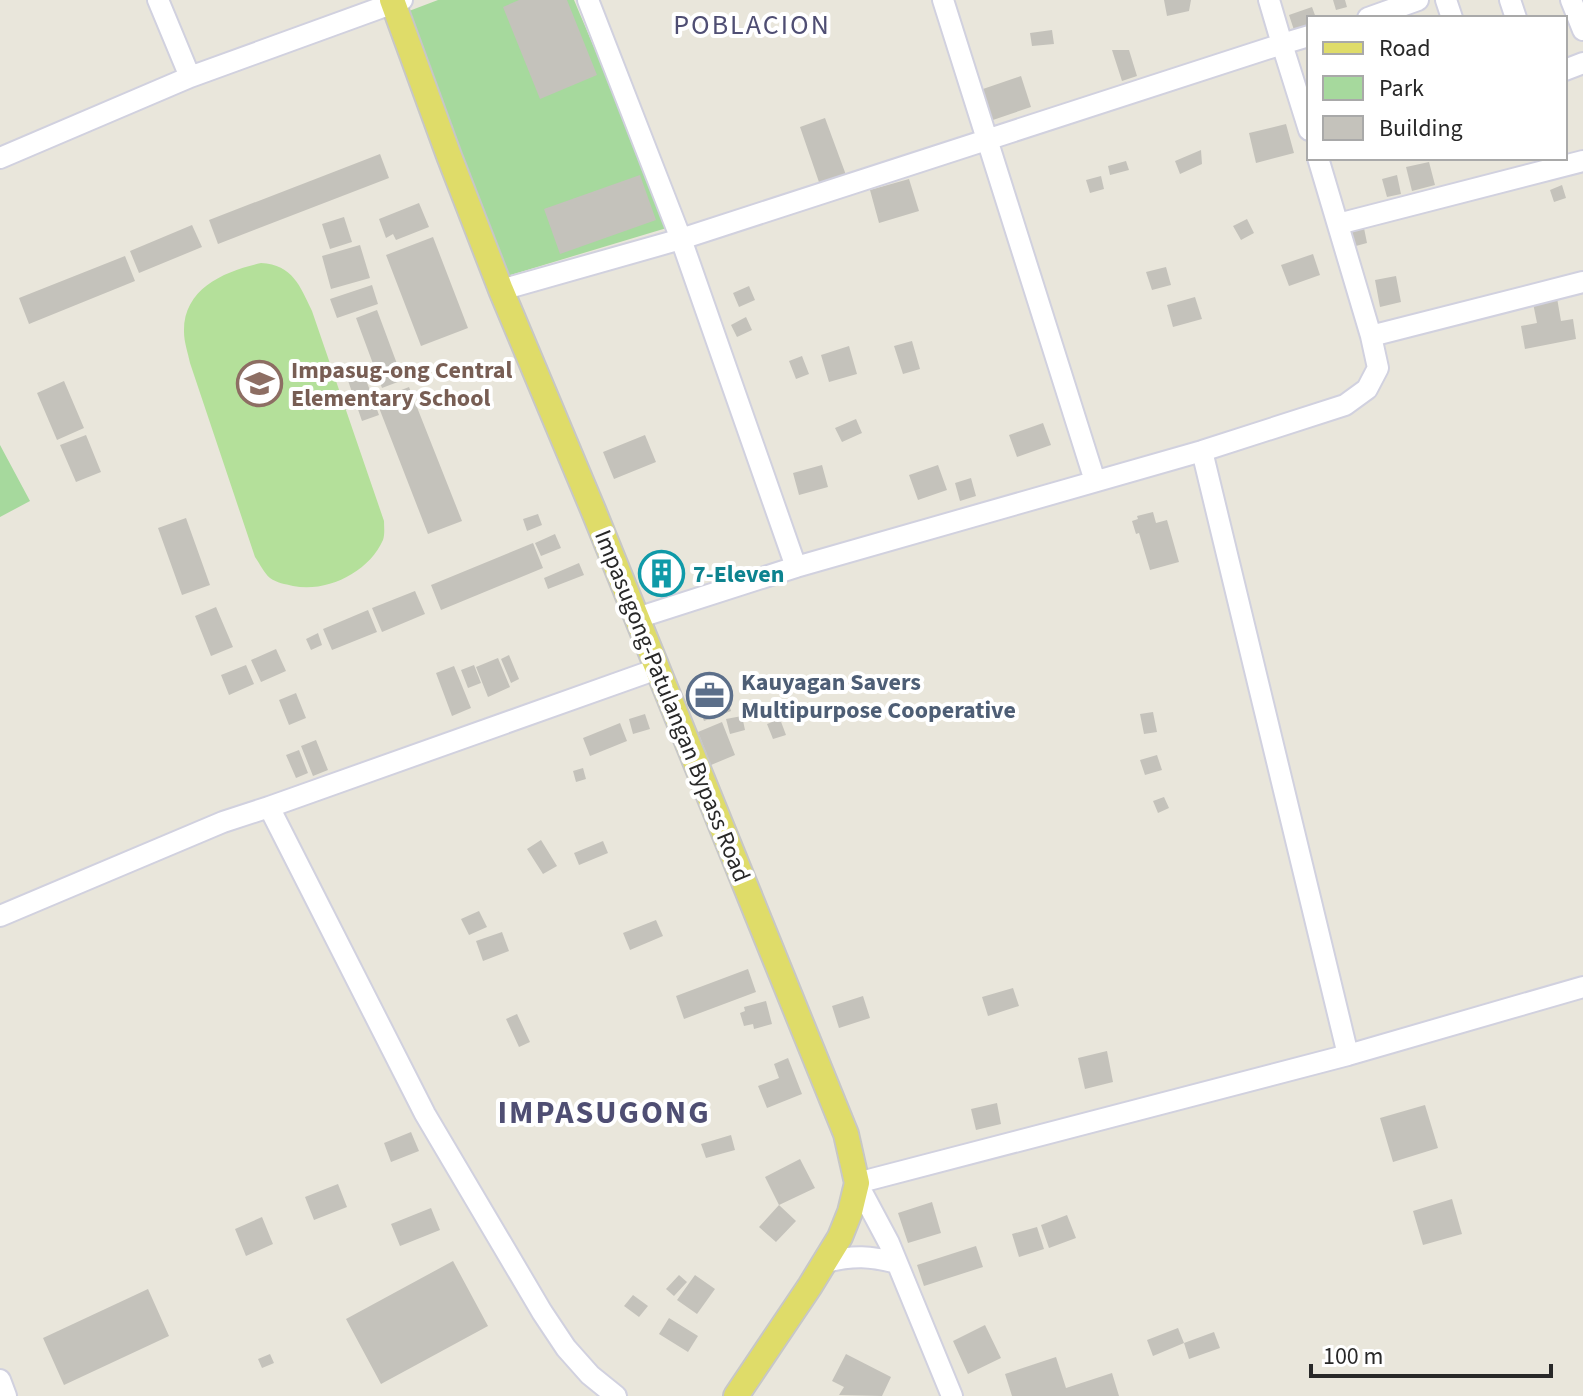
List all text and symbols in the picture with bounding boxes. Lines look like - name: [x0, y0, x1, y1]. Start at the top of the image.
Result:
- district label: POBLACION: [673, 5, 831, 45]
- legend: [1307, 16, 1567, 160]
- text: Road: [1379, 31, 1431, 66]
- text: Park: [1379, 71, 1424, 106]
- text: Building: [1379, 111, 1463, 146]
- place label: Impasug-ong Central Elementary School: [291, 353, 512, 416]
- school or university icon: Impasug-ong Central Elementary School: [236, 360, 284, 408]
- street label: Impasugong-Patulangan Bypass Road: [585, 525, 759, 887]
- building icon: 7-Eleven: [638, 550, 686, 598]
- place label: 7-Eleven: [693, 557, 784, 592]
- place label: Kauyagan Savers Multipurpose Cooperative: [741, 665, 1016, 728]
- office icon: Kauyagan Savers Multipurpose Cooperative: [686, 672, 734, 720]
- district label: IMPASUGONG: [497, 1090, 711, 1136]
- scale bar: [1311, 1328, 1551, 1378]
- text: 100 m: [1323, 1339, 1383, 1374]

